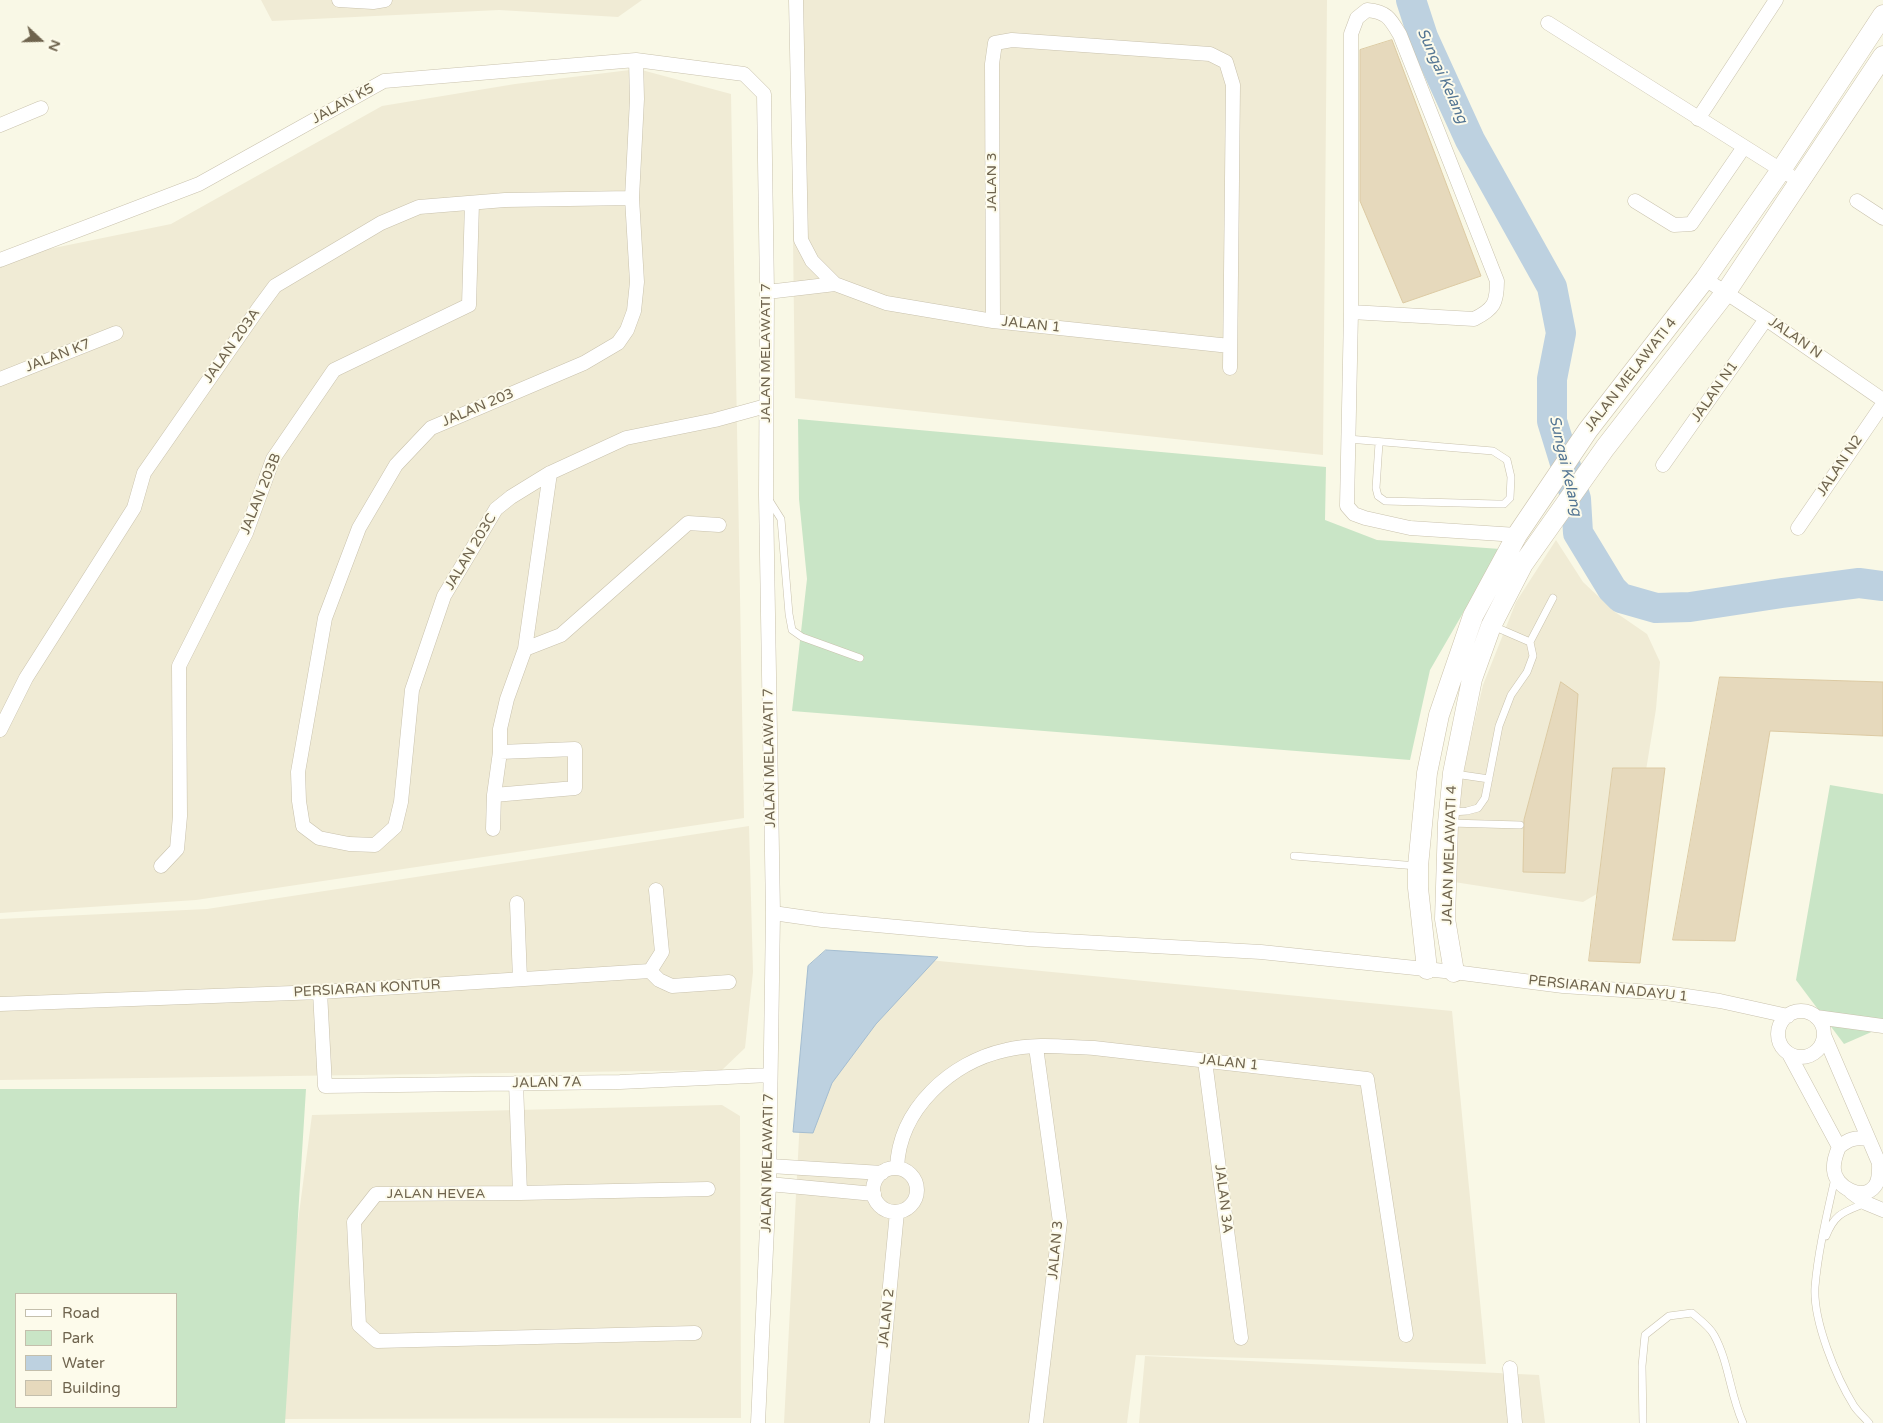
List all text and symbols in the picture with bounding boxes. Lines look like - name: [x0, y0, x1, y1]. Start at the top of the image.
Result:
- north arrow: [15, 15, 65, 65]
- water label: Sungai Kelang: [1413, 26, 1471, 126]
- text: N: [45, 37, 64, 54]
- street label: JALAN K5: [309, 80, 377, 128]
- street label: JALAN 3: [984, 153, 1000, 211]
- street label: JALAN MELAWATI 7: [758, 283, 774, 423]
- street label: JALAN 203A: [200, 306, 264, 386]
- street label: JALAN 1: [1001, 314, 1061, 336]
- street label: JALAN N: [1765, 314, 1825, 362]
- street label: JALAN MELAWATI 4: [1581, 315, 1681, 435]
- street label: JALAN K7: [23, 336, 93, 376]
- street label: JALAN N1: [1688, 358, 1742, 426]
- street label: JALAN 203: [440, 385, 516, 431]
- water label: Sungai Kelang: [1545, 414, 1585, 518]
- street label: JALAN N2: [1813, 432, 1867, 500]
- street label: JALAN 203B: [237, 451, 285, 537]
- street label: JALAN 203C: [442, 511, 500, 593]
- street label: JALAN MELAWATI 7: [760, 688, 780, 828]
- street label: JALAN MELAWATI 4: [1439, 785, 1461, 925]
- street label: PERSIARAN NADAYU 1: [1527, 972, 1689, 1006]
- street label: PERSIARAN KONTUR: [293, 977, 441, 1001]
- street label: JALAN 1: [1199, 1052, 1259, 1074]
- street label: JALAN 7A: [512, 1074, 582, 1092]
- street label: JALAN MELAWATI 7: [758, 1093, 778, 1233]
- street label: JALAN 3A: [1210, 1164, 1236, 1234]
- street label: JALAN HEVEA: [387, 1186, 485, 1202]
- street label: JALAN 3: [1045, 1220, 1067, 1280]
- street label: JALAN 2: [876, 1288, 898, 1348]
- legend: [15, 1293, 178, 1408]
- text: Road: [62, 1304, 100, 1322]
- text: Park: [62, 1329, 94, 1347]
- text: Water: [62, 1354, 105, 1372]
- text: Building: [62, 1379, 121, 1397]

